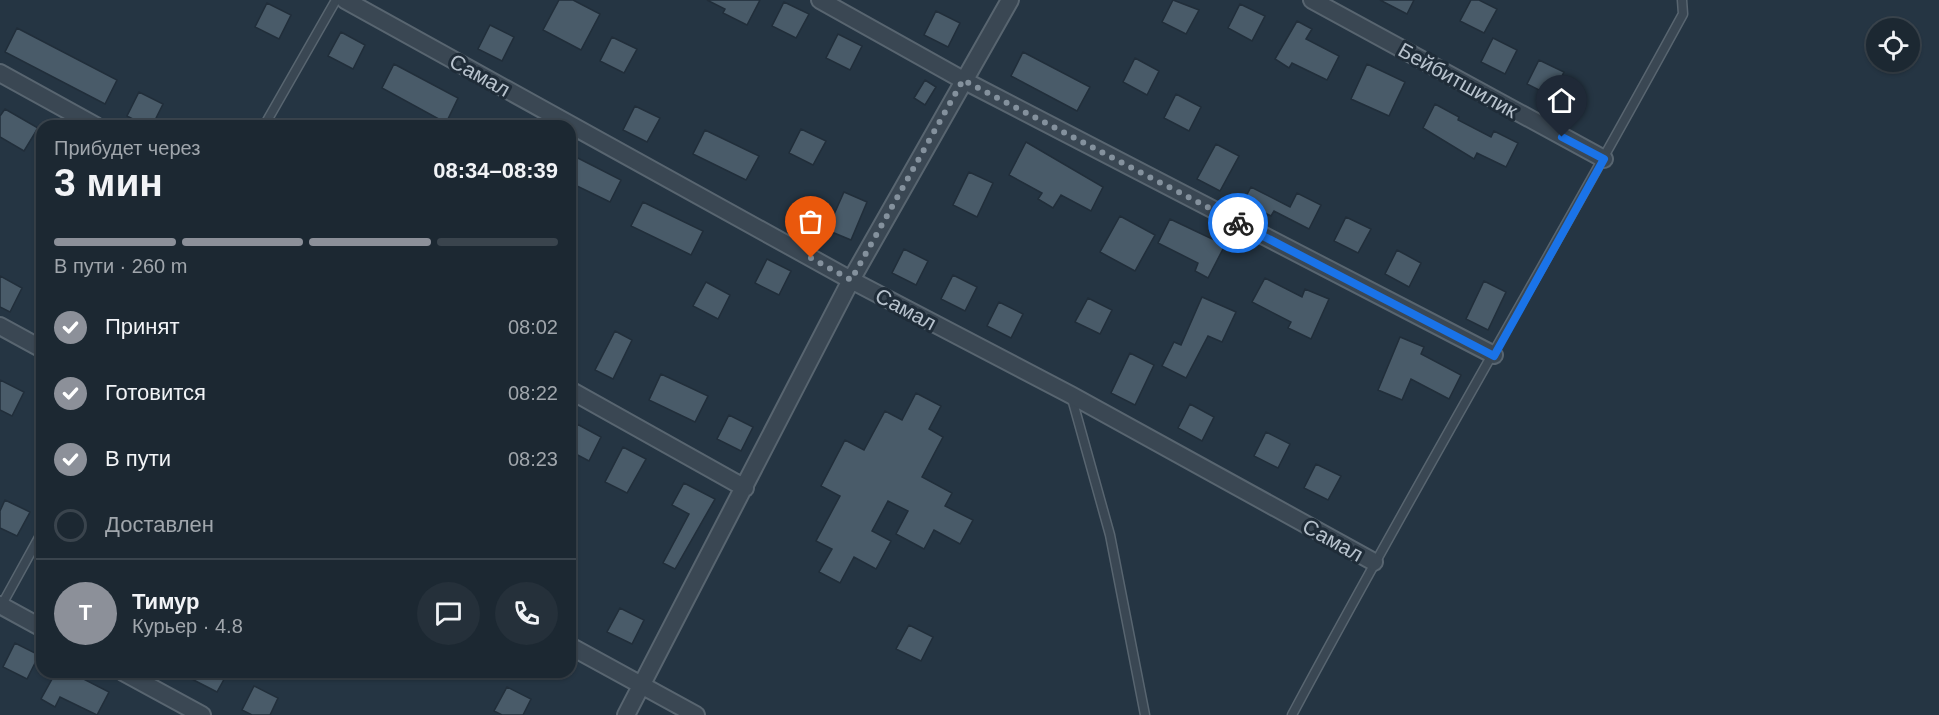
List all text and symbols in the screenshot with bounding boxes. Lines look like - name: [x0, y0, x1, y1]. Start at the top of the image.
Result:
- map controls: [1866, 18, 1920, 72]
- button: locate: [1866, 18, 1920, 72]
- street label: Бейбитшилик: [1395, 38, 1522, 123]
- street label: Самал: [446, 49, 514, 101]
- pin: [1536, 75, 1587, 137]
- icon: home: [1545, 84, 1578, 117]
- text: Прибудет через: [54, 137, 200, 159]
- text: 08:34–08:39: [433, 158, 558, 183]
- text: 3 мин: [54, 161, 163, 204]
- courier: [1208, 193, 1268, 253]
- pin: [785, 196, 836, 258]
- icon: bag: [794, 205, 827, 238]
- icon: bike: [1222, 207, 1255, 240]
- text: В пути · 260 m: [54, 255, 187, 277]
- street label: Самал: [872, 283, 940, 335]
- icon: check: [54, 311, 87, 344]
- text: Принят: [105, 314, 179, 339]
- text: 08:02: [508, 316, 558, 338]
- icon: check: [54, 377, 87, 410]
- text: Готовится: [105, 380, 206, 405]
- text: 08:22: [508, 382, 558, 404]
- icon: check: [54, 443, 87, 476]
- text: В пути: [105, 446, 171, 471]
- text: 08:23: [508, 448, 558, 470]
- text: Доставлен: [105, 512, 214, 537]
- street label: Самал: [1299, 514, 1367, 566]
- button: chat: [417, 582, 480, 645]
- button: phone: [495, 582, 558, 645]
- text: Тимур: [132, 589, 200, 614]
- text: Т: [79, 600, 92, 625]
- text: Курьер · 4.8: [132, 615, 243, 637]

